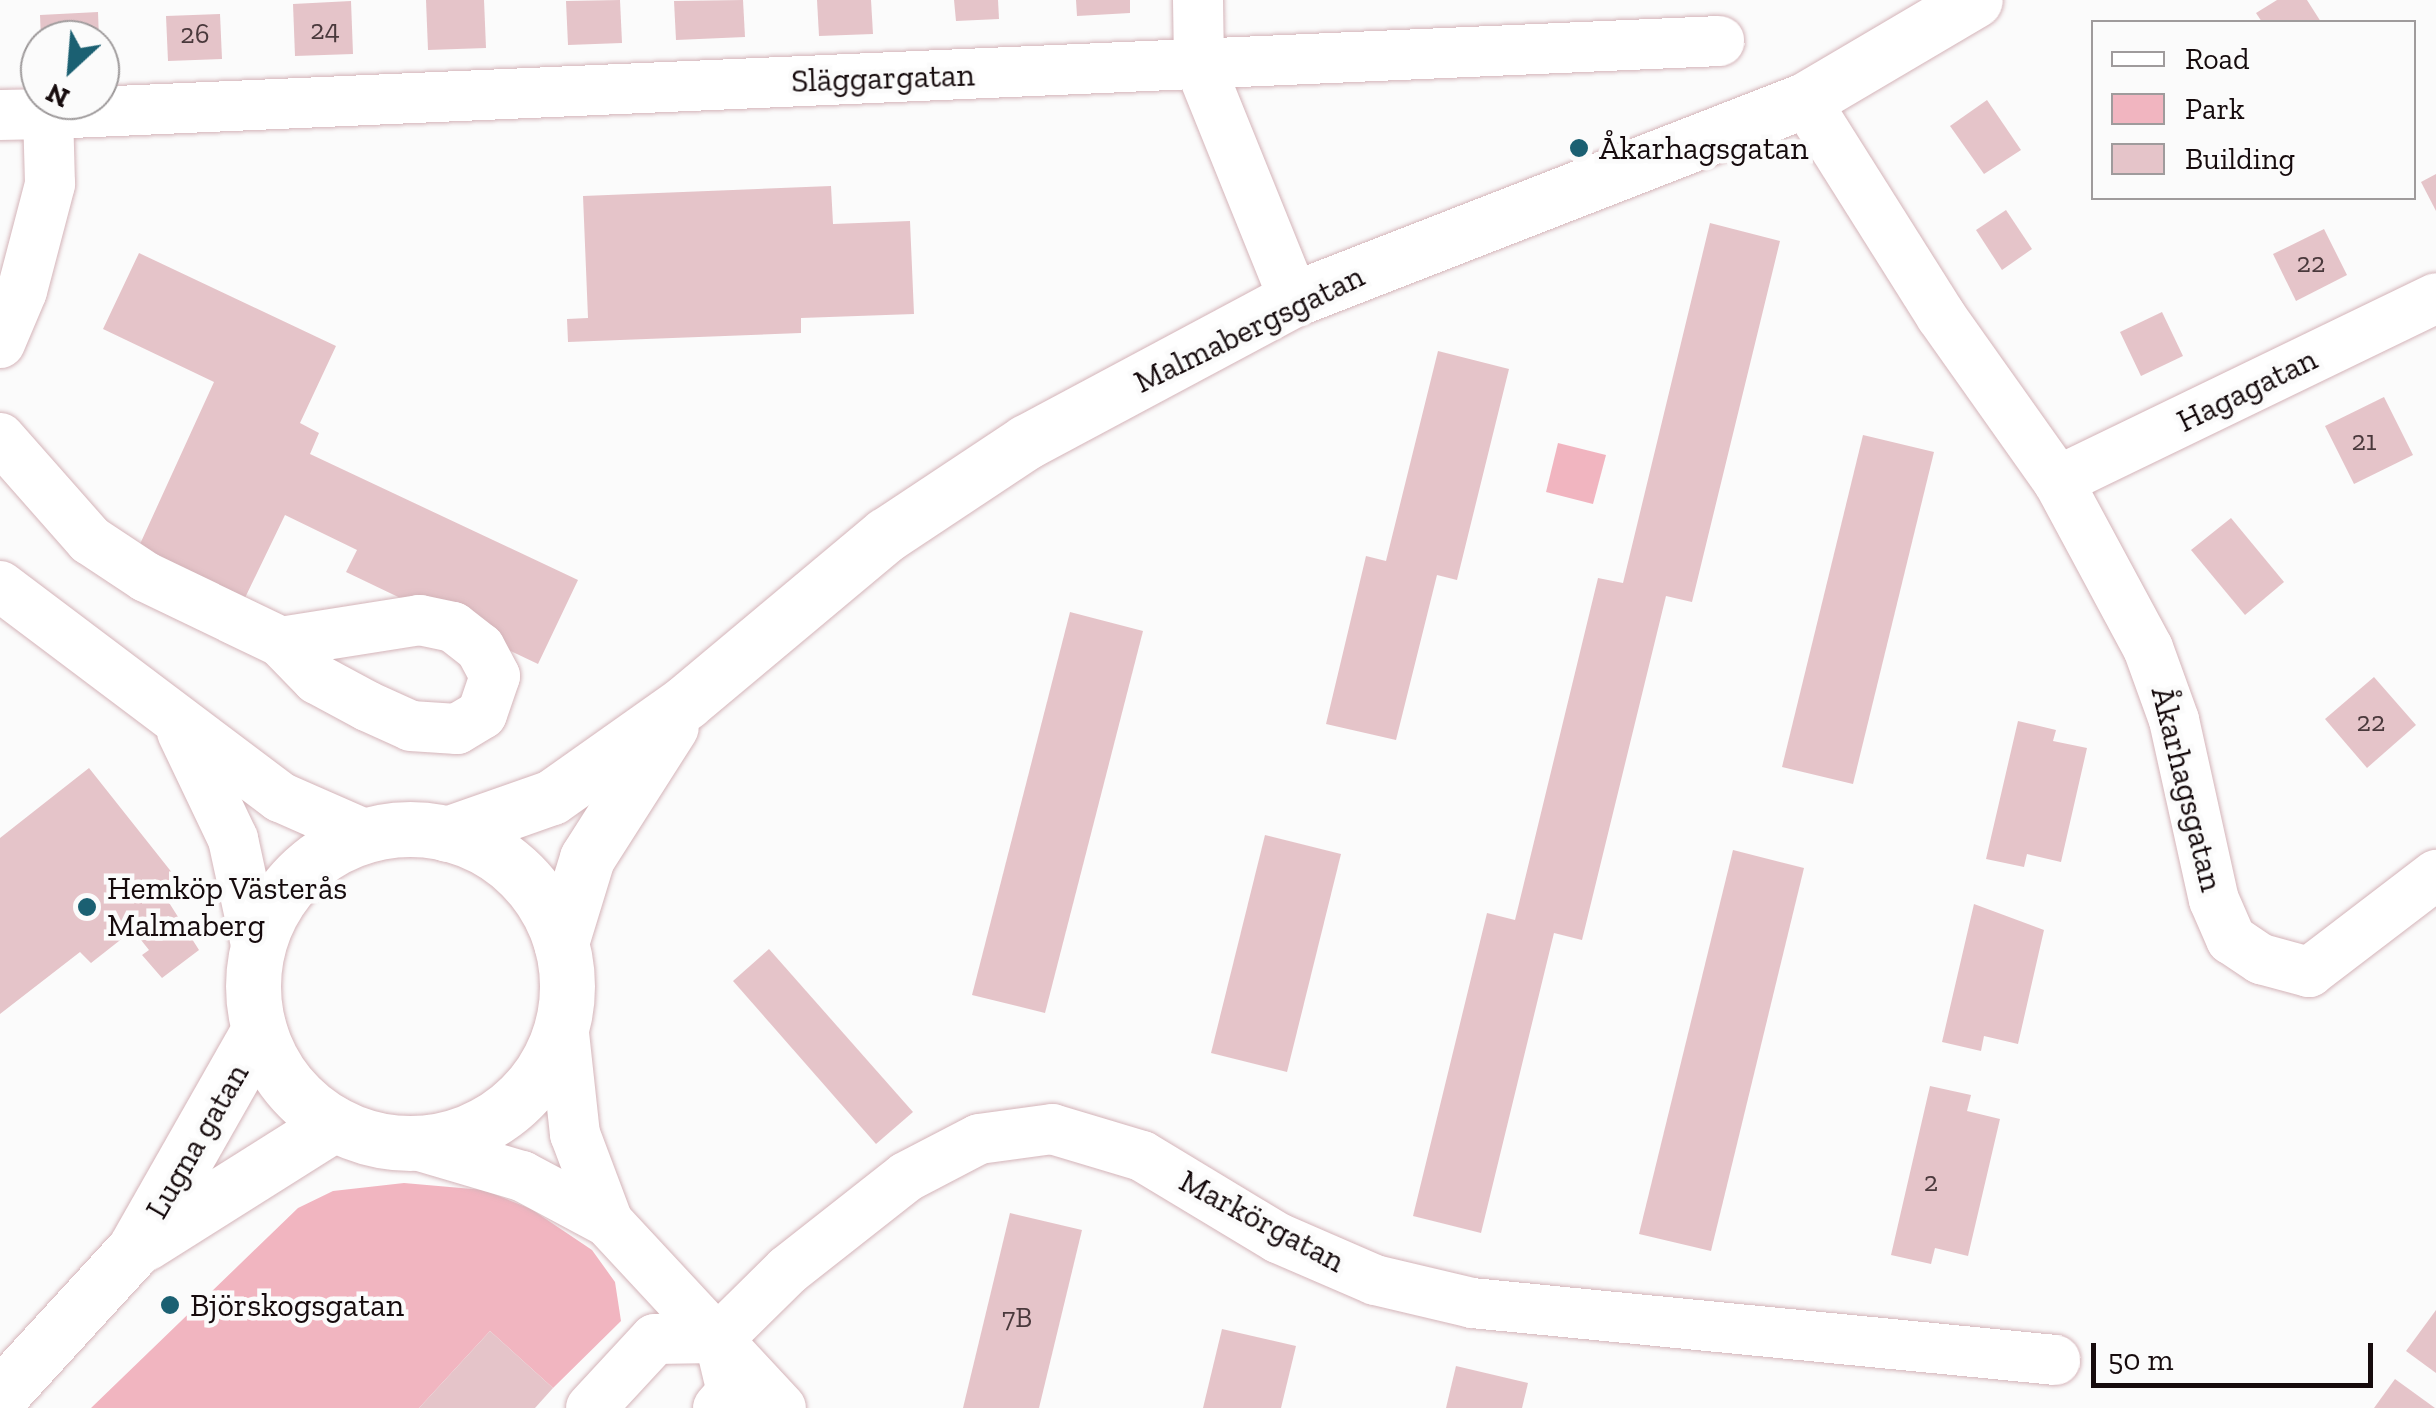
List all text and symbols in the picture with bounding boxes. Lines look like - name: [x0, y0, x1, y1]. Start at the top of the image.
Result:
- house number: 24: [310, 13, 340, 47]
- house number: 26: [180, 17, 210, 51]
- north arrow: [20, 20, 120, 120]
- legend: [2091, 20, 2416, 200]
- text: Road: [2185, 41, 2250, 77]
- street label: Släggargatan: [791, 56, 975, 100]
- text: N: [41, 76, 74, 115]
- text: Park: [2185, 91, 2245, 127]
- place label: Åkarhagsgatan: [1599, 129, 1809, 167]
- marker: Åkarhagsgatan: [1568, 137, 1590, 159]
- text: Building: [2185, 141, 2295, 177]
- house number: 22: [2297, 246, 2325, 280]
- street label: Malmabergsgatan: [1128, 257, 1370, 401]
- street label: Hagagatan: [2171, 340, 2323, 440]
- house number: 21: [2351, 424, 2377, 458]
- street label: Åkarhagsgatan: [2143, 683, 2231, 895]
- house number: 22: [2357, 705, 2385, 739]
- place label: Hemköp Västerås Malmaberg: [107, 870, 348, 945]
- marker: Hemköp Västerås Malmaberg: [76, 896, 98, 918]
- street label: Lugna gatan: [137, 1057, 257, 1225]
- street label: Markörgatan: [1173, 1162, 1351, 1280]
- house number: 2: [1924, 1165, 1938, 1199]
- place label: Björskogsgatan: [190, 1286, 404, 1324]
- marker: Björskogsgatan: [159, 1294, 181, 1316]
- house number: 7B: [1002, 1301, 1032, 1335]
- scale bar: [2096, 1323, 2378, 1385]
- text: 50 m: [2108, 1342, 2173, 1378]

